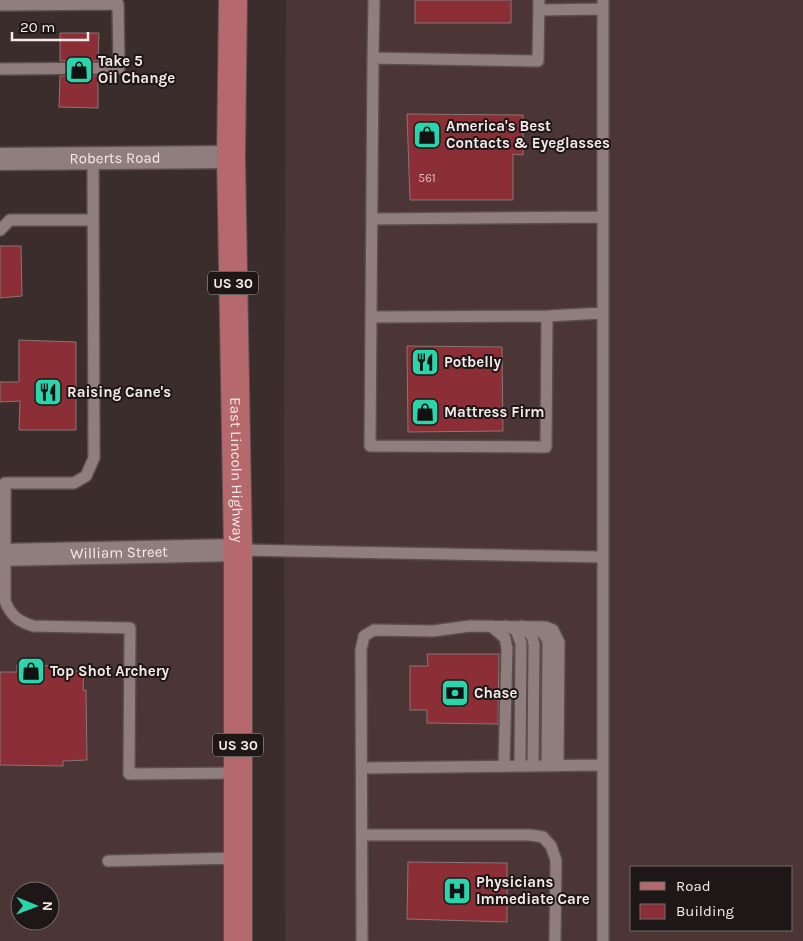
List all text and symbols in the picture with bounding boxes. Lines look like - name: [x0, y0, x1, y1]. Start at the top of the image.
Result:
- scale bar: [12, 10, 89, 42]
- text: 20 m: [20, 18, 55, 36]
- place label: Take 5 Oil Change: [98, 52, 175, 87]
- shop icon: Take 5 Oil Change: [64, 55, 94, 85]
- place label: America's Best Contacts & Eyeglasses: [446, 117, 610, 152]
- shop icon: America's Best Contacts & Eyeglasses: [412, 120, 442, 150]
- street label: Roberts Road: [69, 149, 161, 167]
- house number: 561: [418, 171, 436, 185]
- road number: US 30: [208, 272, 258, 294]
- restaurant icon: Potbelly: [410, 347, 440, 377]
- place label: Potbelly: [444, 353, 501, 371]
- restaurant icon: Raising Cane's: [33, 377, 63, 407]
- place label: Raising Cane's: [67, 383, 171, 401]
- street label: East Lincoln Highway: [226, 397, 247, 543]
- shop icon: Mattress Firm: [410, 397, 440, 427]
- place label: Mattress Firm: [444, 403, 544, 421]
- street label: William Street: [70, 542, 168, 563]
- shop icon: Top Shot Archery: [16, 656, 46, 686]
- place label: Top Shot Archery: [50, 662, 170, 680]
- bank icon: Chase: [440, 678, 470, 708]
- place label: Chase: [474, 684, 518, 702]
- road number: US 30: [213, 734, 263, 756]
- legend: [630, 866, 793, 931]
- place label: Physicians Immediate Care: [476, 873, 590, 908]
- hospital icon: Physicians Immediate Care: [442, 876, 472, 906]
- text: Road: [676, 877, 711, 895]
- north arrow: [10, 881, 60, 931]
- text: N: [39, 901, 56, 911]
- text: Building: [676, 902, 734, 920]

